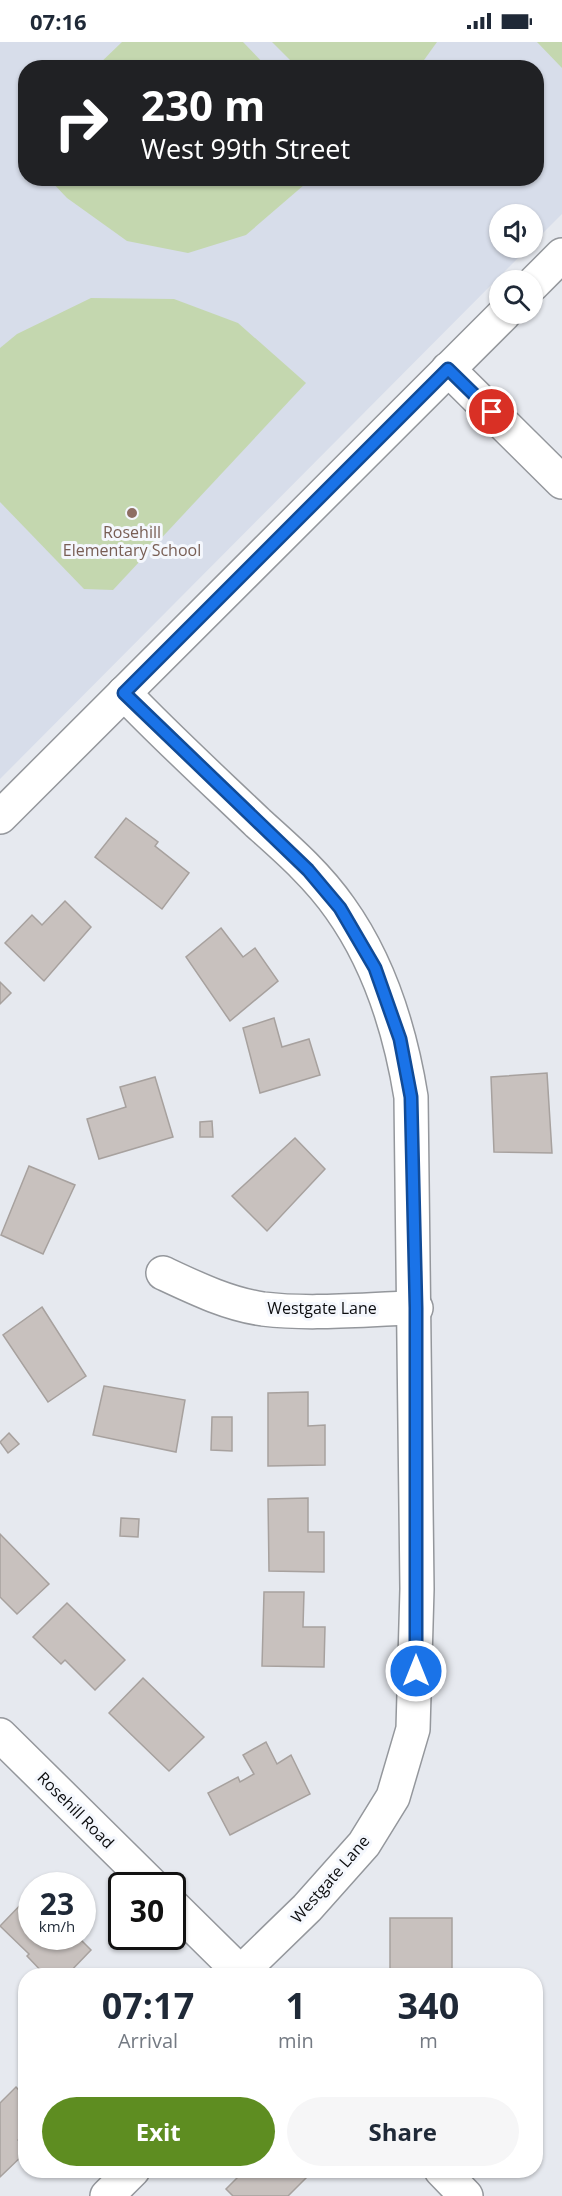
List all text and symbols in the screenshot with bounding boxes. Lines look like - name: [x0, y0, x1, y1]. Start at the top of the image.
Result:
- text: 07:16: [30, 6, 87, 36]
- text: 230 m: [141, 76, 265, 133]
- icon: right: [42, 84, 120, 162]
- text: West 99th Street: [141, 130, 350, 167]
- map controls: [489, 204, 543, 324]
- button: sound: [489, 204, 543, 258]
- button: search: [489, 270, 543, 324]
- pin: [466, 386, 517, 437]
- icon: arrive: [475, 395, 508, 428]
- marker: Rosehill Elementary School: [125, 506, 139, 520]
- place label: Rosehill Elementary School: [63, 521, 201, 561]
- street label: Westgate Lane: [267, 1297, 377, 1319]
- position arrow: [384, 1639, 448, 1703]
- street label: Rosehill Road: [33, 1767, 119, 1853]
- street label: Westgate Lane: [286, 1830, 374, 1928]
- speed limit sign: 30: [108, 1872, 186, 1950]
- text: 23: [40, 1883, 74, 1924]
- text: km/h: [39, 1916, 75, 1936]
- text: 07:17: [102, 1981, 194, 2030]
- text: 1: [286, 1981, 306, 2030]
- text: 340: [398, 1981, 459, 2030]
- text: Arrival: [118, 2027, 178, 2054]
- text: min: [278, 2027, 314, 2054]
- text: m: [419, 2027, 438, 2054]
- button: Exit: [42, 2097, 275, 2166]
- button: Share: [287, 2097, 519, 2166]

